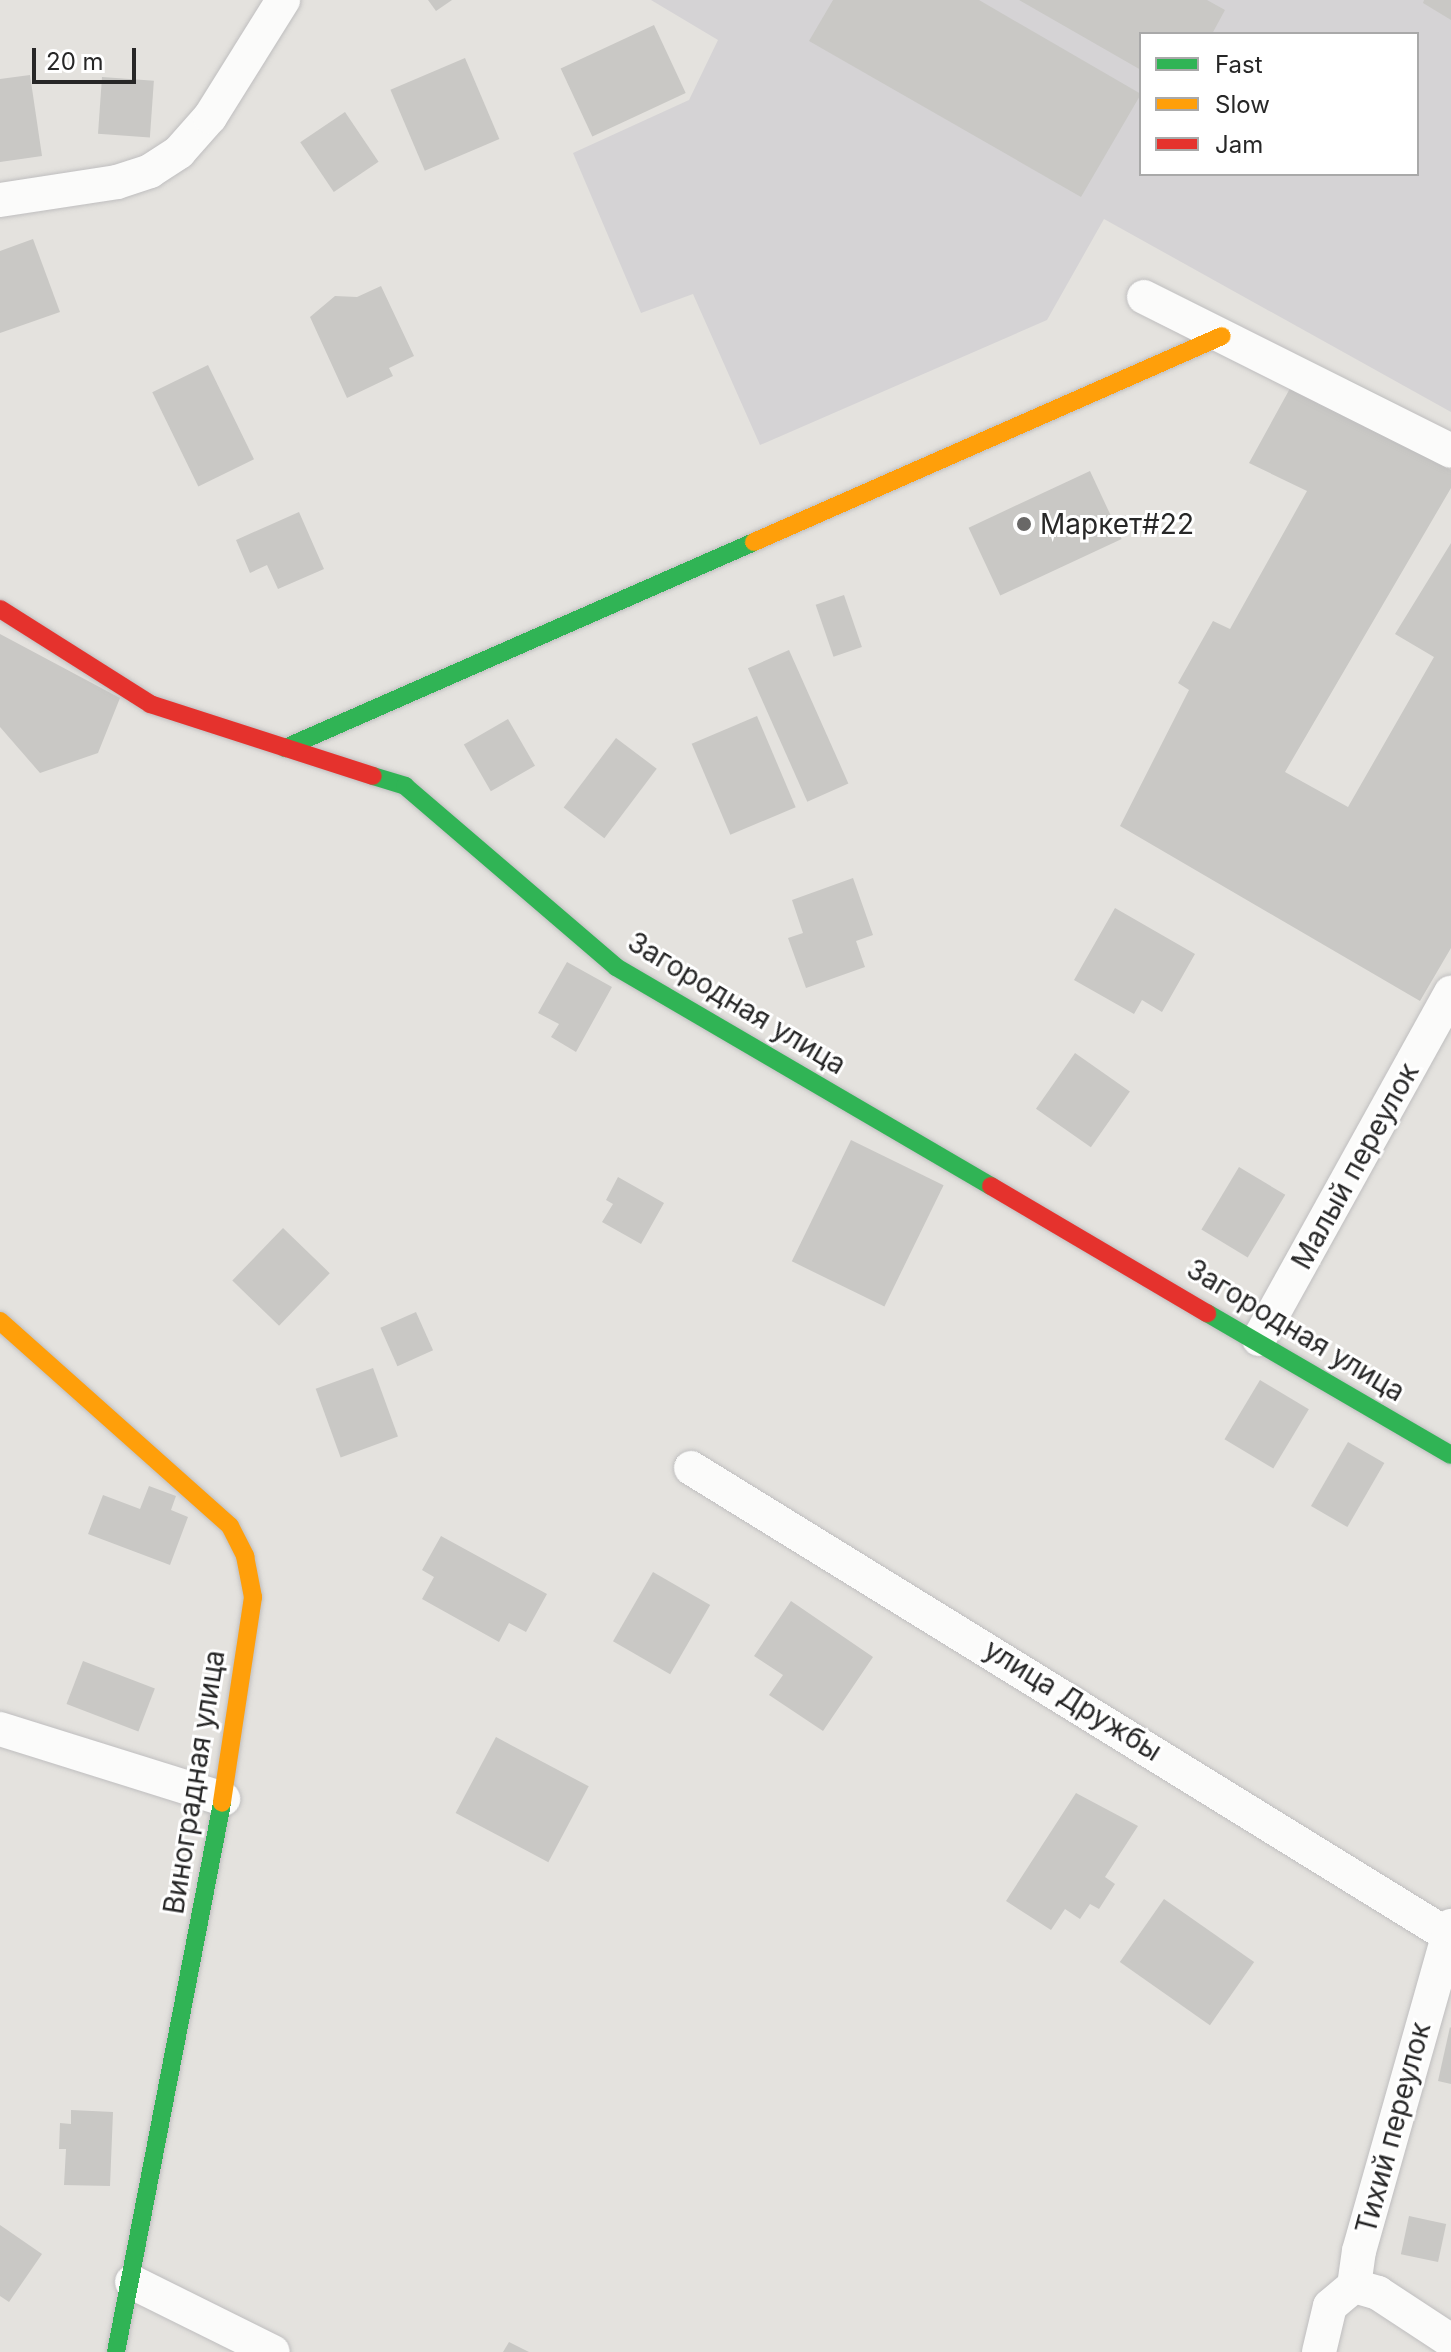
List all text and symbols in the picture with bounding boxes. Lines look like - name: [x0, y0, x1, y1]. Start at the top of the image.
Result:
- scale bar: [36, 32, 140, 82]
- legend: [1139, 32, 1419, 176]
- text: 20 m: [46, 47, 104, 76]
- text: Fast: [1215, 50, 1263, 79]
- text: Slow: [1215, 90, 1270, 119]
- text: Jam: [1215, 130, 1263, 159]
- place label: Маркет#22: [1040, 507, 1194, 541]
- marker: Маркет#22: [1015, 515, 1033, 533]
- street label: Загородная улица: [622, 925, 852, 1081]
- street label: Малый переулок: [1284, 1057, 1426, 1275]
- street label: Загородная улица: [1181, 1252, 1411, 1408]
- street label: улица Дружбы: [978, 1632, 1168, 1768]
- street label: Виноградная улица: [157, 1648, 231, 1916]
- street label: Тихий переулок: [1349, 2019, 1437, 2237]

